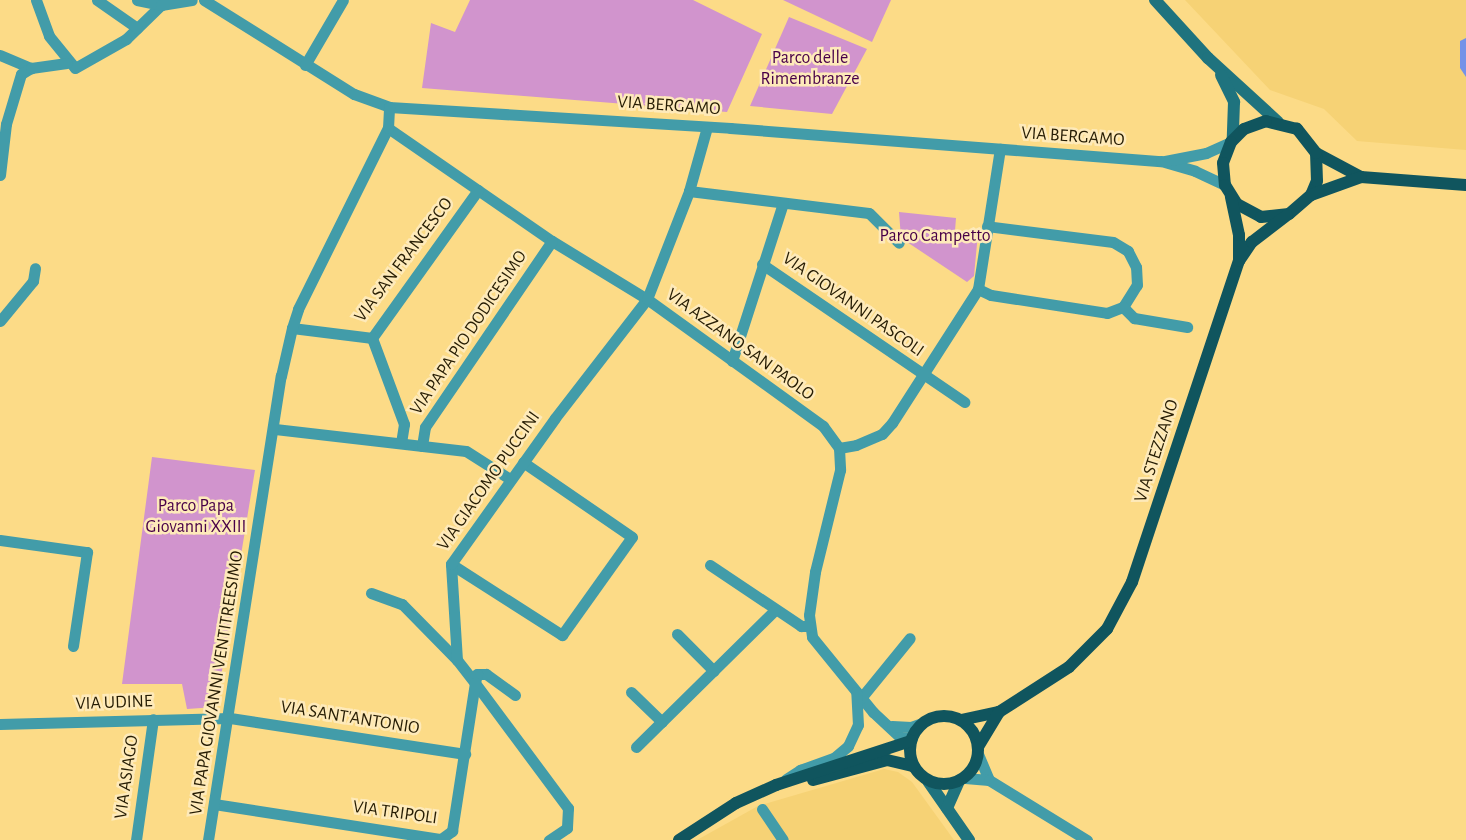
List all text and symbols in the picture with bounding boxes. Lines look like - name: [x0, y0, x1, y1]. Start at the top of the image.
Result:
- park label: Parco delle Rimembranze: [760, 48, 860, 90]
- street label: VIA BERGAMO: [617, 92, 721, 120]
- street label: VIA BERGAMO: [1021, 123, 1125, 151]
- street label: VIA SAN FRANCESCO: [350, 194, 458, 326]
- park label: Parco Campetto: [880, 225, 990, 247]
- street label: VIA PAPA PIO DODICESIMO: [406, 247, 532, 419]
- street label: VIA GIOVANNI PASCOLI: [778, 248, 928, 362]
- street label: VIA AZZANO SAN PAOLO: [662, 284, 818, 406]
- street label: VIA STEZZANO: [1130, 397, 1184, 505]
- street label: VIA GIACOMO PUCCINI: [433, 407, 545, 555]
- park label: Parco Papa Giovanni XXIII: [146, 496, 246, 538]
- street label: VIA PAPA GIOVANNI VENTITREESIMO: [185, 549, 249, 817]
- street label: VIA UDINE: [75, 691, 153, 715]
- street label: VIA SANT'ANTONIO: [279, 696, 421, 740]
- street label: VIA ASIAGO: [110, 734, 144, 820]
- street label: VIA TRIPOLI: [351, 796, 439, 830]

